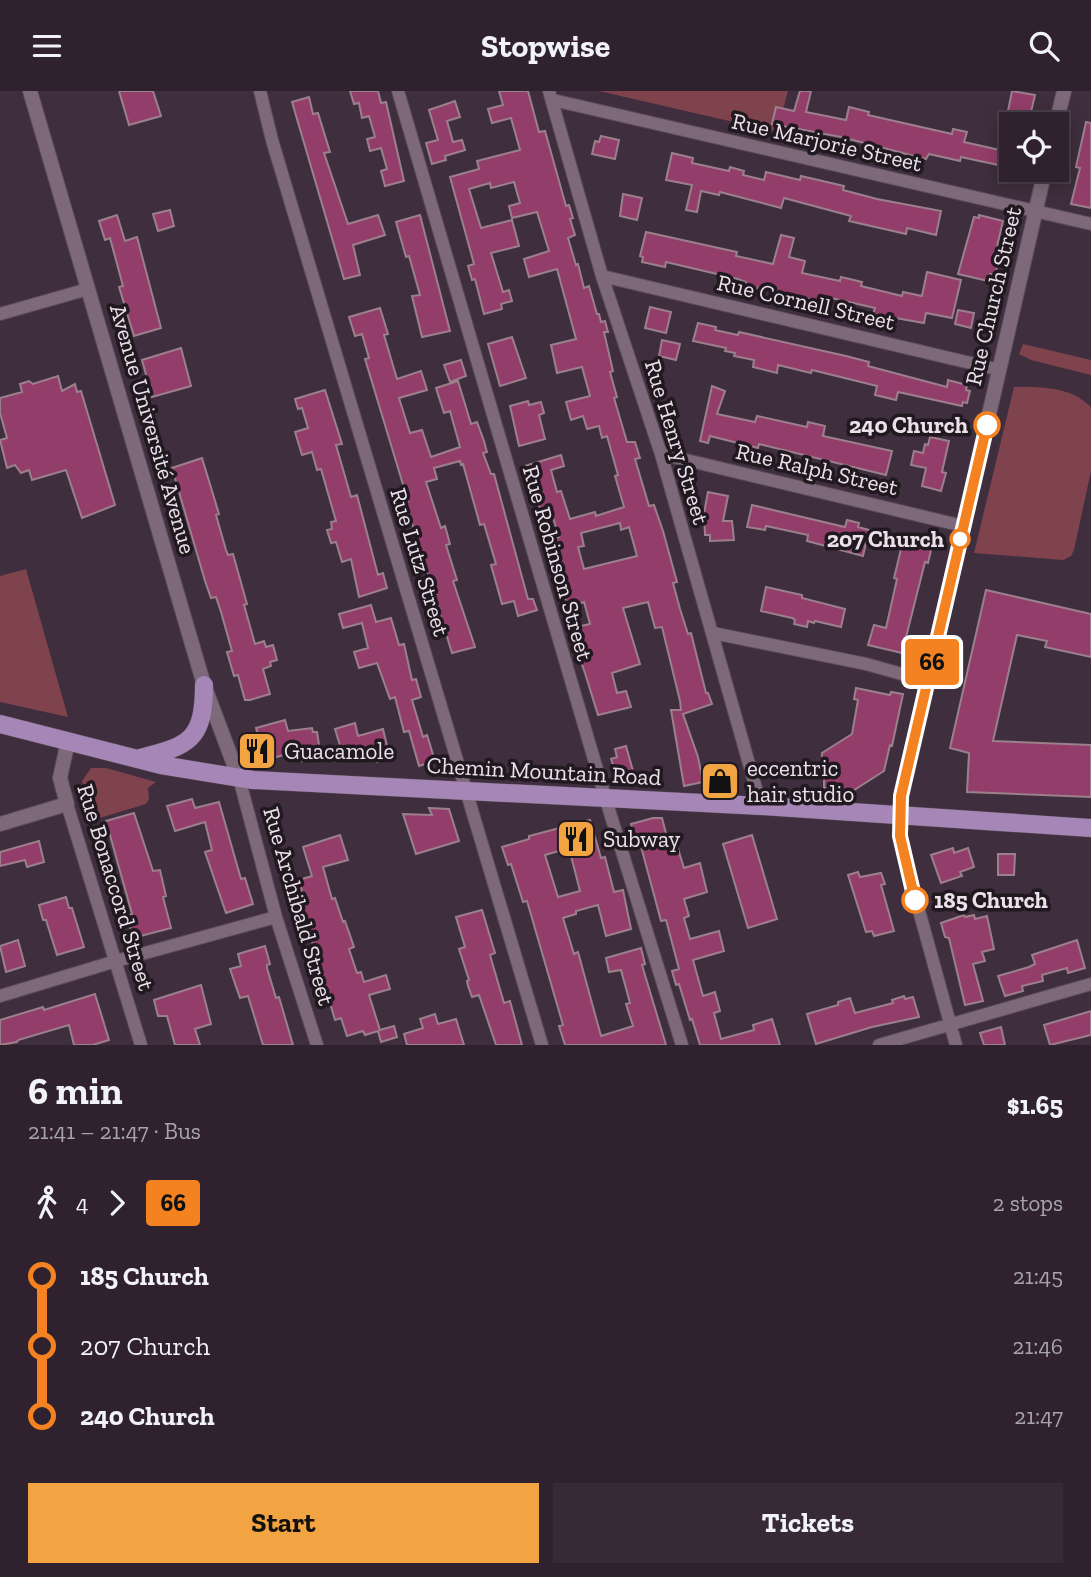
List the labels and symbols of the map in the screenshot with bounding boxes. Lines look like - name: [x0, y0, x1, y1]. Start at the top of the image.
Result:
- street label: Rue Marjorie Street: [729, 107, 925, 178]
- street label: Rue Church Street: [959, 203, 1027, 388]
- street label: Rue Cornell Street: [714, 268, 898, 336]
- street label: Avenue Université Avenue: [104, 301, 202, 557]
- street label: Rue Henry Street: [639, 356, 715, 528]
- place label: 240 Church: [849, 411, 969, 439]
- marker: 240 Church: [974, 412, 1000, 438]
- street label: Rue Ralph Street: [733, 437, 901, 501]
- street label: Rue Robinson Street: [517, 462, 599, 664]
- street label: Rue Lutz Street: [384, 485, 456, 640]
- place label: 207 Church: [827, 525, 945, 553]
- marker: 207 Church: [950, 529, 970, 549]
- line badge: 66: [900, 639, 964, 685]
- restaurant icon: Guacamole: [236, 730, 278, 772]
- place label: Guacamole: [284, 737, 394, 765]
- street label: Chemin Mountain Road: [426, 751, 662, 791]
- place label: eccentric hair studio: [747, 754, 854, 808]
- shop icon: eccentric hair studio: [699, 760, 741, 802]
- street label: Rue Bonaccord Street: [71, 780, 161, 994]
- street label: Rue Archibald Street: [257, 804, 341, 1009]
- restaurant icon: Subway: [555, 818, 597, 860]
- place label: Subway: [603, 825, 681, 853]
- place label: 185 Church: [934, 886, 1049, 914]
- marker: 185 Church: [902, 887, 928, 913]

